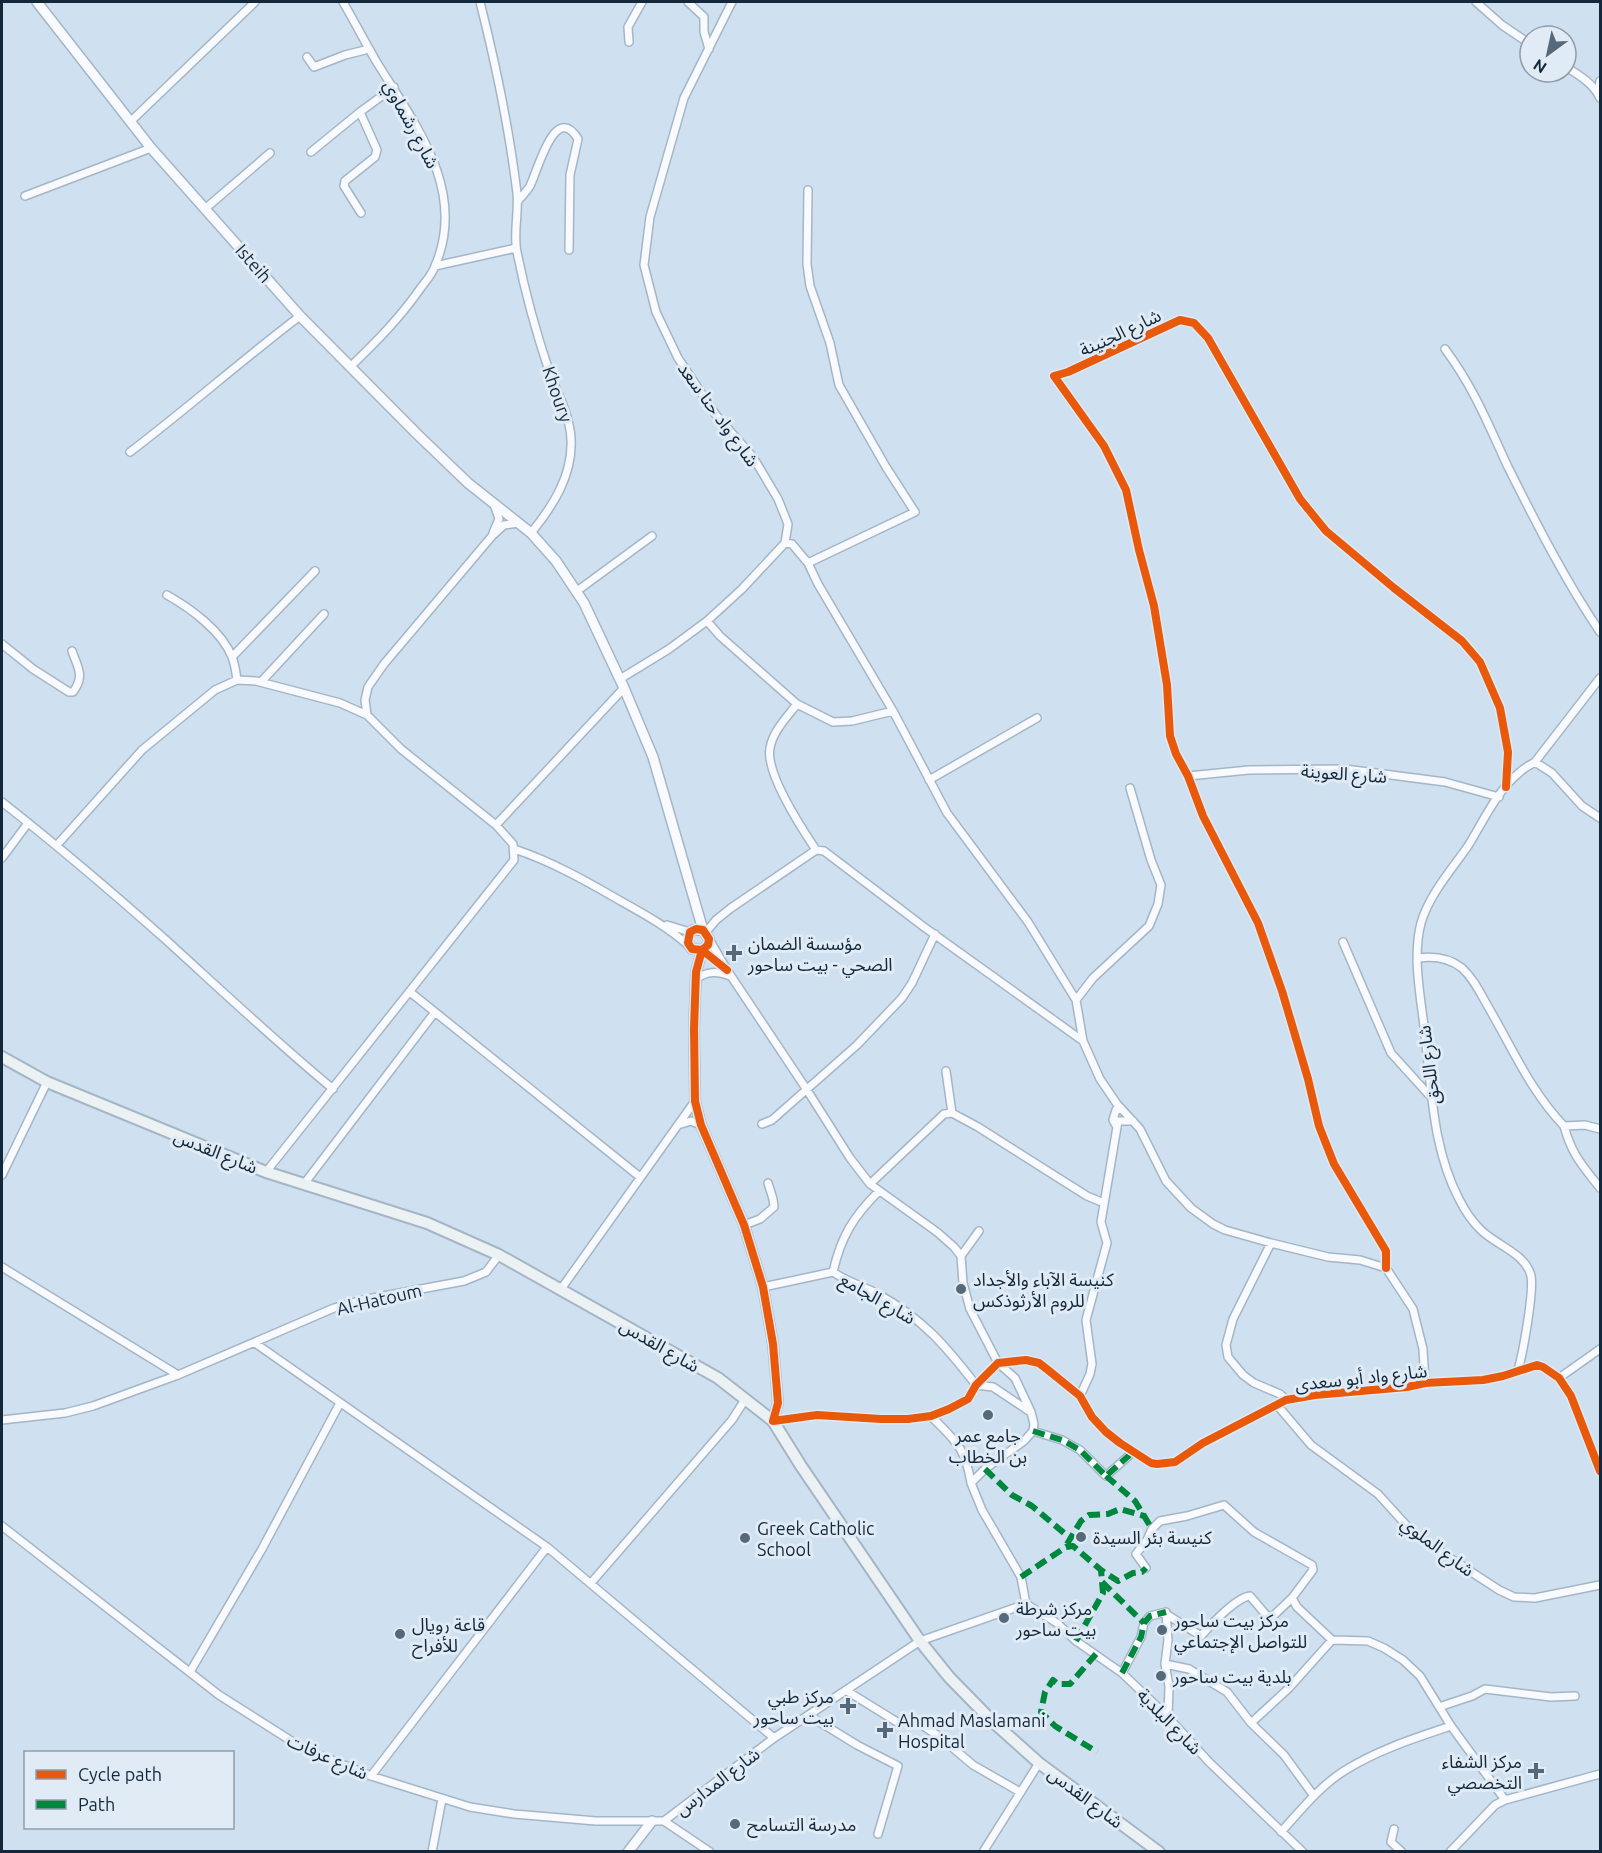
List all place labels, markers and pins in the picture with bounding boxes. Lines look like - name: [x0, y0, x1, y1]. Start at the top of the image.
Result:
- place label: مؤسسة الضمان الصحي - بيت ساحور: [747, 933, 893, 978]
- marker: مؤسسة الضمان الصحي - بيت ساحور: [725, 944, 743, 962]
- place label: كنيسة الآباء والأجداد للروم الأرثوذكس: [973, 1269, 1114, 1315]
- marker: كنيسة الآباء والأجداد للروم الأرثوذكس: [954, 1282, 968, 1296]
- marker: جامع عمر بن الخطاب: [981, 1408, 995, 1422]
- place label: جامع عمر بن الخطاب: [949, 1425, 1027, 1468]
- place label: Greek Catholic School: [757, 1518, 874, 1559]
- place label: كنيسة بئر السيدة: [1093, 1527, 1212, 1549]
- marker: كنيسة بئر السيدة: [1074, 1530, 1088, 1544]
- marker: Greek Catholic School: [738, 1531, 752, 1545]
- place label: مركز شرطة بيت ساحور: [1015, 1598, 1096, 1641]
- place label: مركز بيت ساحور للتواصل الإجتماعي: [1173, 1610, 1307, 1655]
- marker: مركز شرطة بيت ساحور: [997, 1611, 1011, 1625]
- place label: قاعة رويال للأفراح: [412, 1614, 485, 1659]
- marker: مركز بيت ساحور للتواصل الإجتماعي: [1155, 1623, 1169, 1637]
- marker: قاعة رويال للأفراح: [393, 1627, 407, 1641]
- place label: بلدية بيت ساحور: [1172, 1666, 1291, 1688]
- marker: بلدية بيت ساحور: [1154, 1669, 1168, 1683]
- place label: مركز طبي بيت ساحور: [753, 1686, 834, 1729]
- marker: مركز طبي بيت ساحور: [839, 1697, 857, 1715]
- place label: Ahmad Maslamani Hospital: [898, 1710, 1046, 1751]
- marker: Ahmad Maslamani Hospital: [876, 1721, 894, 1739]
- place label: مركز الشفاء التخصصي: [1442, 1751, 1522, 1796]
- marker: مركز الشفاء التخصصي: [1527, 1762, 1545, 1780]
- place label: مدرسة التسامح: [747, 1814, 856, 1838]
- marker: مدرسة التسامح: [728, 1817, 742, 1831]

